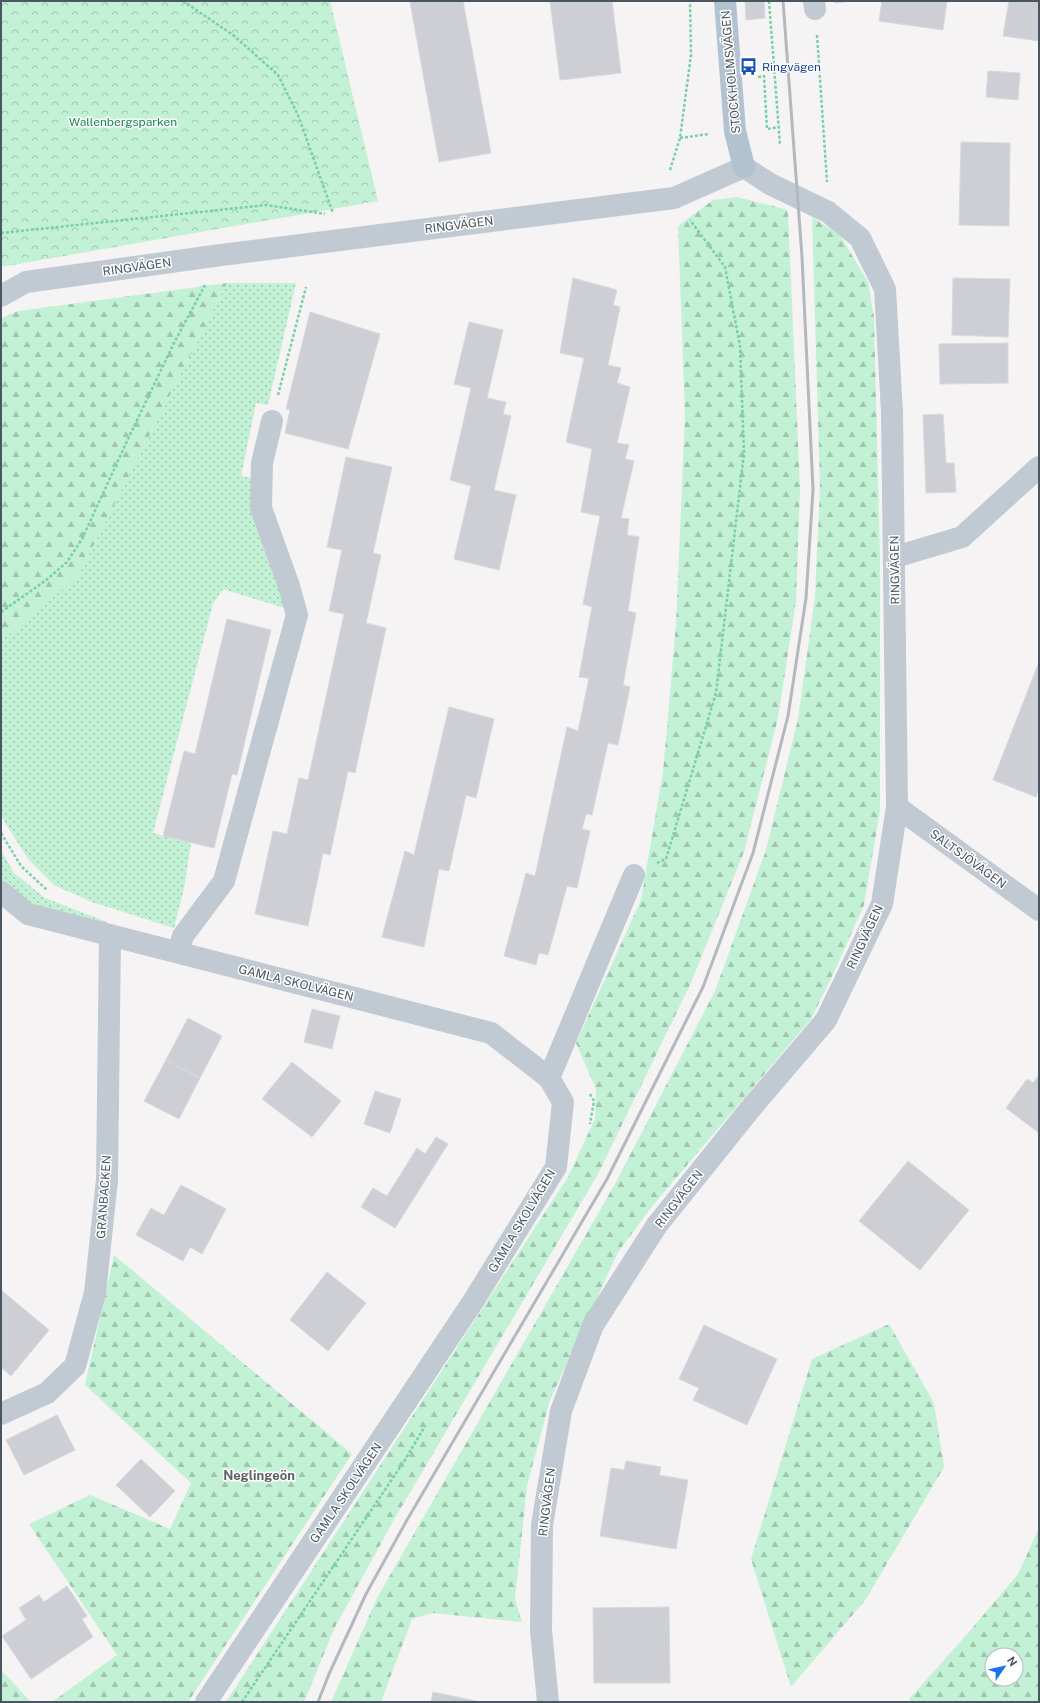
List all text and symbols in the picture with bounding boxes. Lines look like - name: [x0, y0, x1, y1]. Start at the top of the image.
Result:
- street label: STOCKHOLMSVÄGEN: [719, 10, 743, 134]
- bus stop icon: Ringvägen: [739, 57, 759, 77]
- place label: Ringvägen: [762, 60, 821, 74]
- park label: Wallenbergsparken: [69, 115, 177, 129]
- street label: RINGVÄGEN: [424, 214, 494, 236]
- street label: RINGVÄGEN: [102, 255, 172, 279]
- street label: RINGVÄGEN: [887, 535, 903, 605]
- street label: SALTSJÖVÄGEN: [927, 827, 1009, 891]
- street label: RINGVÄGEN: [844, 903, 886, 971]
- street label: GAMLA SKOLVÄGEN: [237, 962, 355, 1004]
- street label: GRANBACKEN: [94, 1155, 114, 1239]
- street label: GAMLA SKOLVÄGEN: [486, 1167, 558, 1275]
- street label: RINGVÄGEN: [652, 1167, 706, 1231]
- street label: GAMLA SKOLVÄGEN: [307, 1440, 385, 1546]
- street label: RINGVÄGEN: [536, 1467, 558, 1537]
- district label: Neglingeön: [223, 1468, 295, 1483]
- north arrow: [984, 1647, 1024, 1687]
- text: N: [1005, 1654, 1020, 1668]

